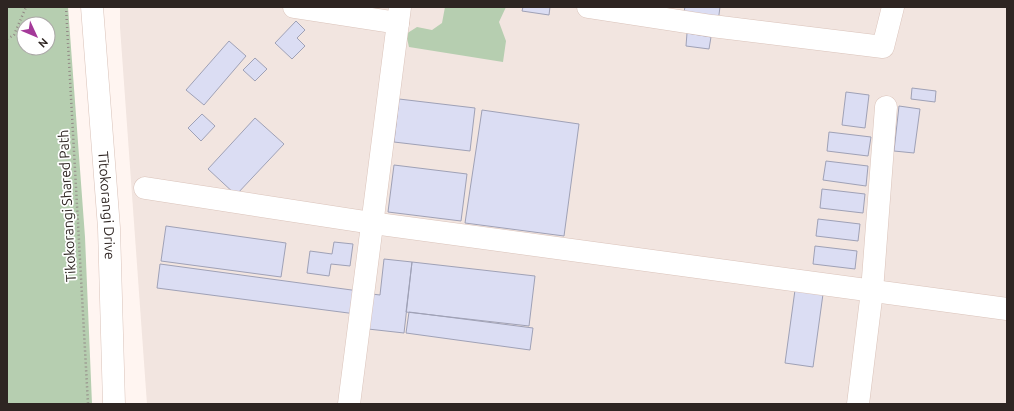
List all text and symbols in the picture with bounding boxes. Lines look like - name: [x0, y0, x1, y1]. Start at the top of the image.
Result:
- north arrow: [16, 16, 56, 56]
- text: N: [36, 36, 50, 50]
- street label: Tikokorangi Shared Path: [55, 129, 79, 283]
- street label: Tītokorangi Drive: [95, 151, 118, 260]

